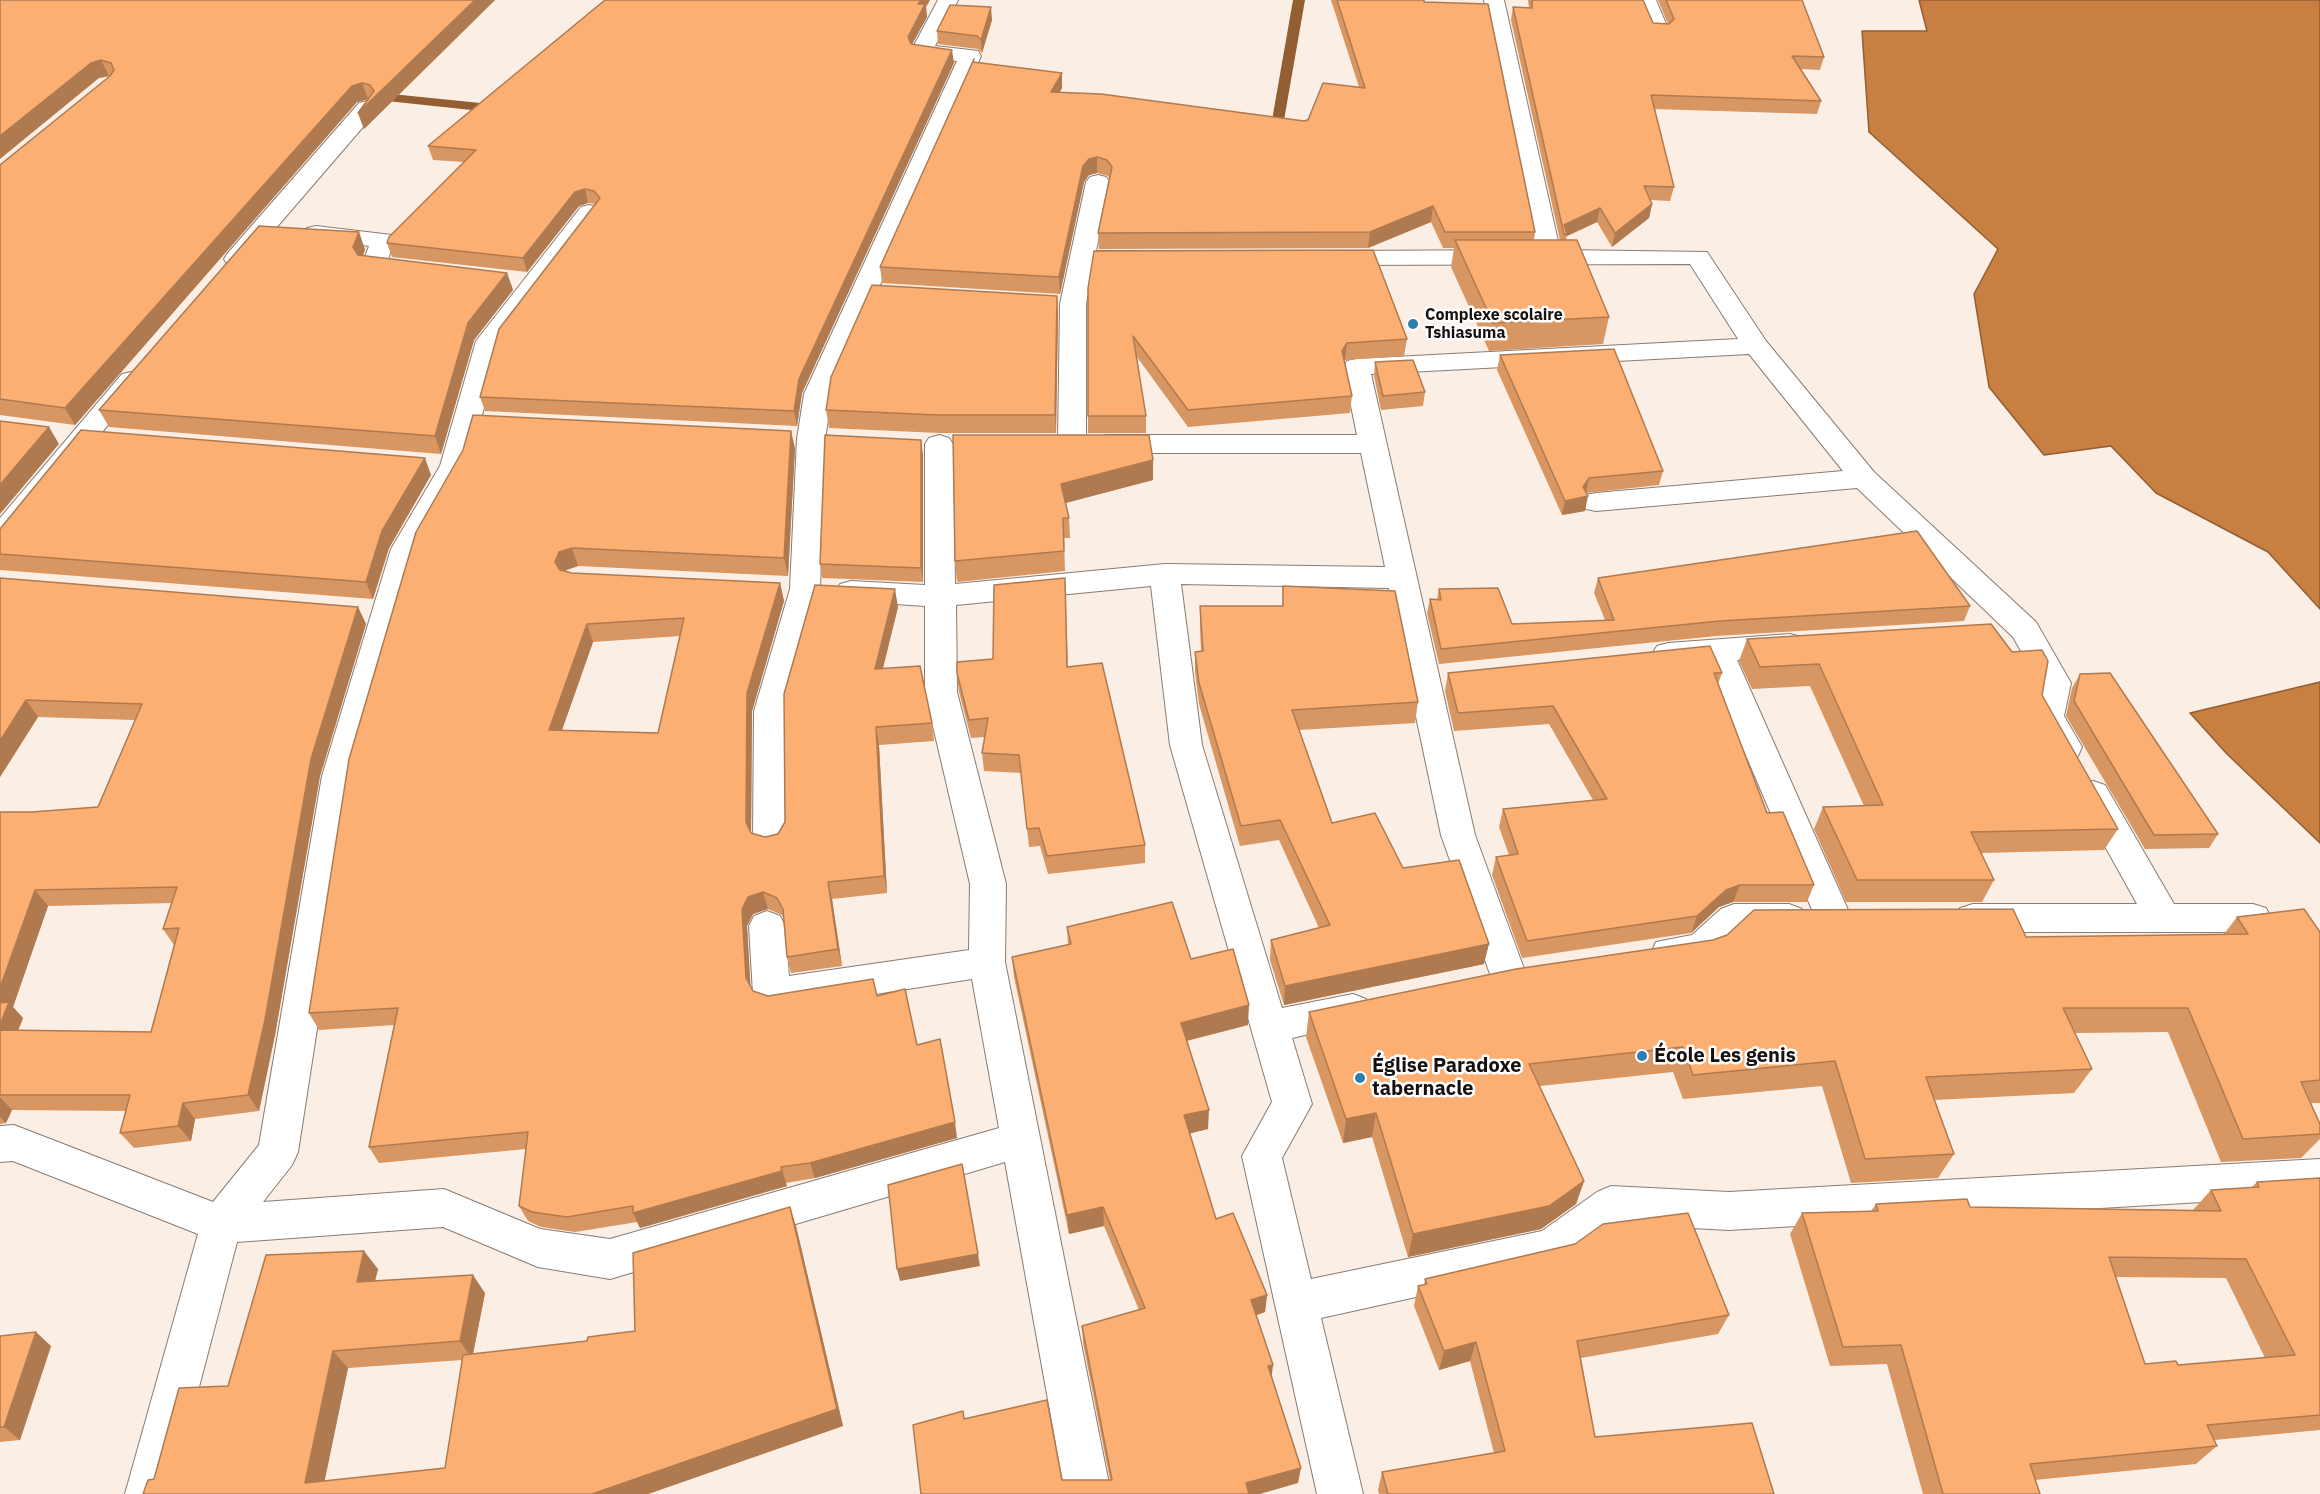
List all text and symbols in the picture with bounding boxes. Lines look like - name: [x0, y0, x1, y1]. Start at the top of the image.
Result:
- place label: Complexe scolaire Tshiasuma: [1425, 305, 1563, 343]
- marker: Complexe scolaire Tshiasuma: [1406, 317, 1420, 331]
- place label: École Les genis: [1654, 1044, 1796, 1068]
- marker: École Les genis: [1635, 1049, 1649, 1063]
- place label: Église Paradoxe tabernacle: [1372, 1054, 1522, 1101]
- marker: Église Paradoxe tabernacle: [1353, 1071, 1367, 1085]

